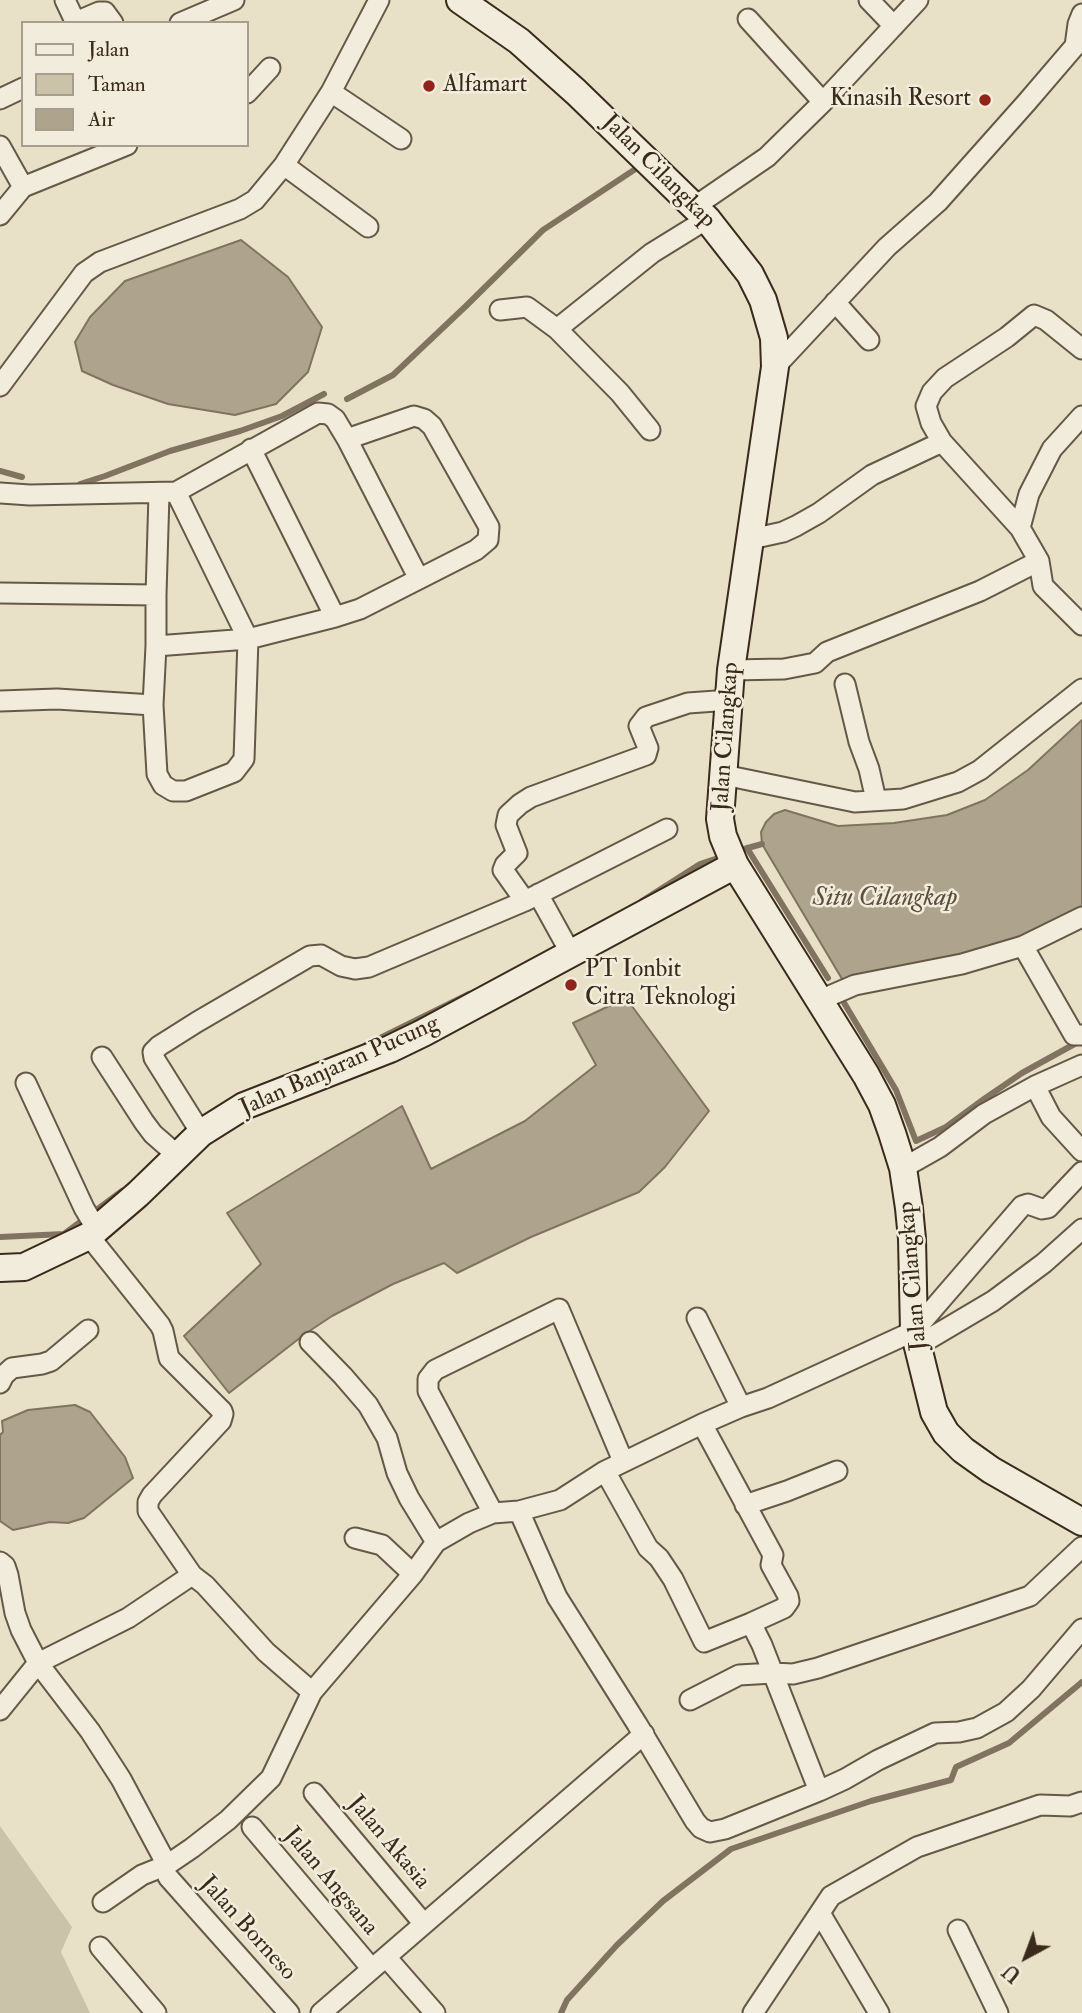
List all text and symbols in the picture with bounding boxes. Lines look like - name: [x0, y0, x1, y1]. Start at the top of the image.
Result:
- legend: [21, 21, 248, 147]
- text: Jalan: [88, 36, 130, 63]
- text: Taman: [88, 71, 146, 98]
- place label: Alfamart: [443, 72, 527, 100]
- marker: Alfamart: [421, 78, 437, 94]
- place label: Kinasih Resort: [830, 86, 971, 114]
- marker: Kinasih Resort: [977, 92, 993, 108]
- text: Air: [88, 106, 115, 133]
- street label: Jalan Cilangkap: [595, 109, 721, 235]
- street label: Jalan Cilangkap: [707, 661, 747, 813]
- water label: Situ Cilangkap: [813, 883, 957, 915]
- place label: PT Ionbit Citra Teknologi: [585, 957, 736, 1013]
- marker: PT Ionbit Citra Teknologi: [563, 977, 579, 993]
- street label: Jalan Banjaran Pucung: [236, 1010, 444, 1124]
- street label: Jalan Cilangkap: [893, 1200, 935, 1352]
- street label: Jalan Akasia: [341, 1790, 435, 1896]
- street label: Jalan Angsana: [276, 1822, 384, 1942]
- street label: Jalan Borneso: [192, 1871, 302, 1987]
- north arrow: [991, 1922, 1061, 1992]
- text: U: [998, 1959, 1026, 1987]

